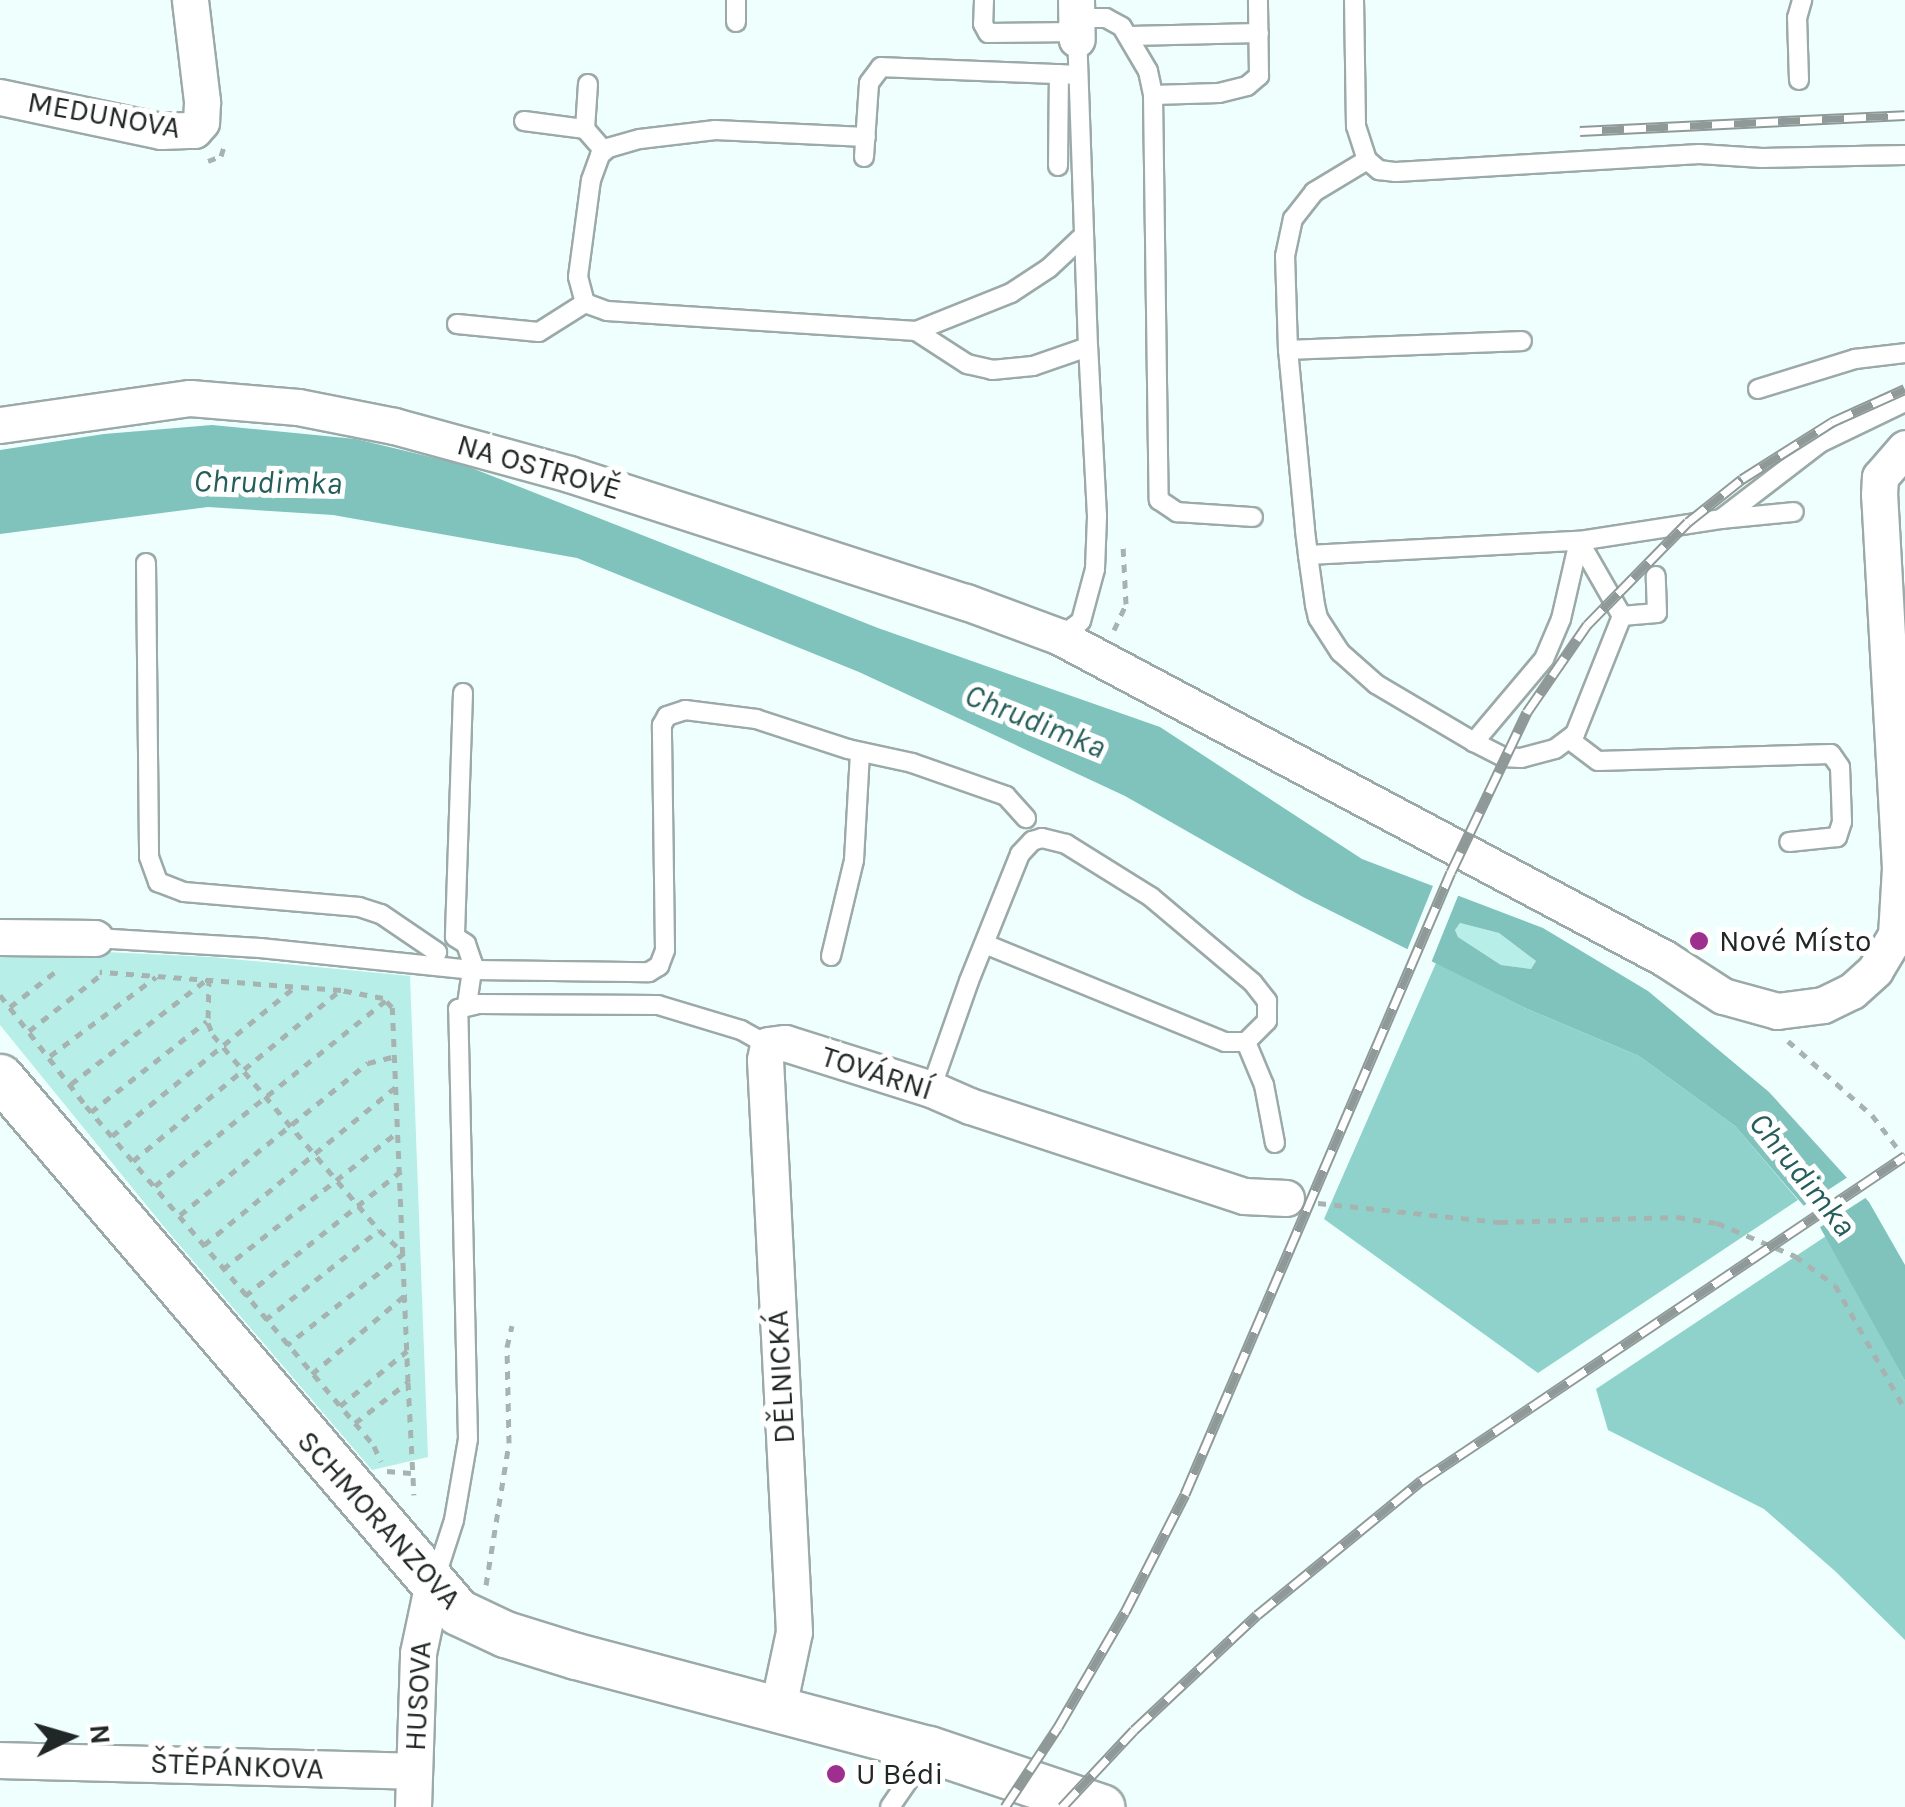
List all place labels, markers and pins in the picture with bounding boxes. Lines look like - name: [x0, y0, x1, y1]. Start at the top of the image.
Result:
- place label: Nové Místo: [1719, 923, 1871, 959]
- marker: Nové Místo: [1688, 930, 1710, 952]
- place label: U Bédi: [856, 1756, 943, 1792]
- marker: U Bédi: [825, 1763, 847, 1785]

